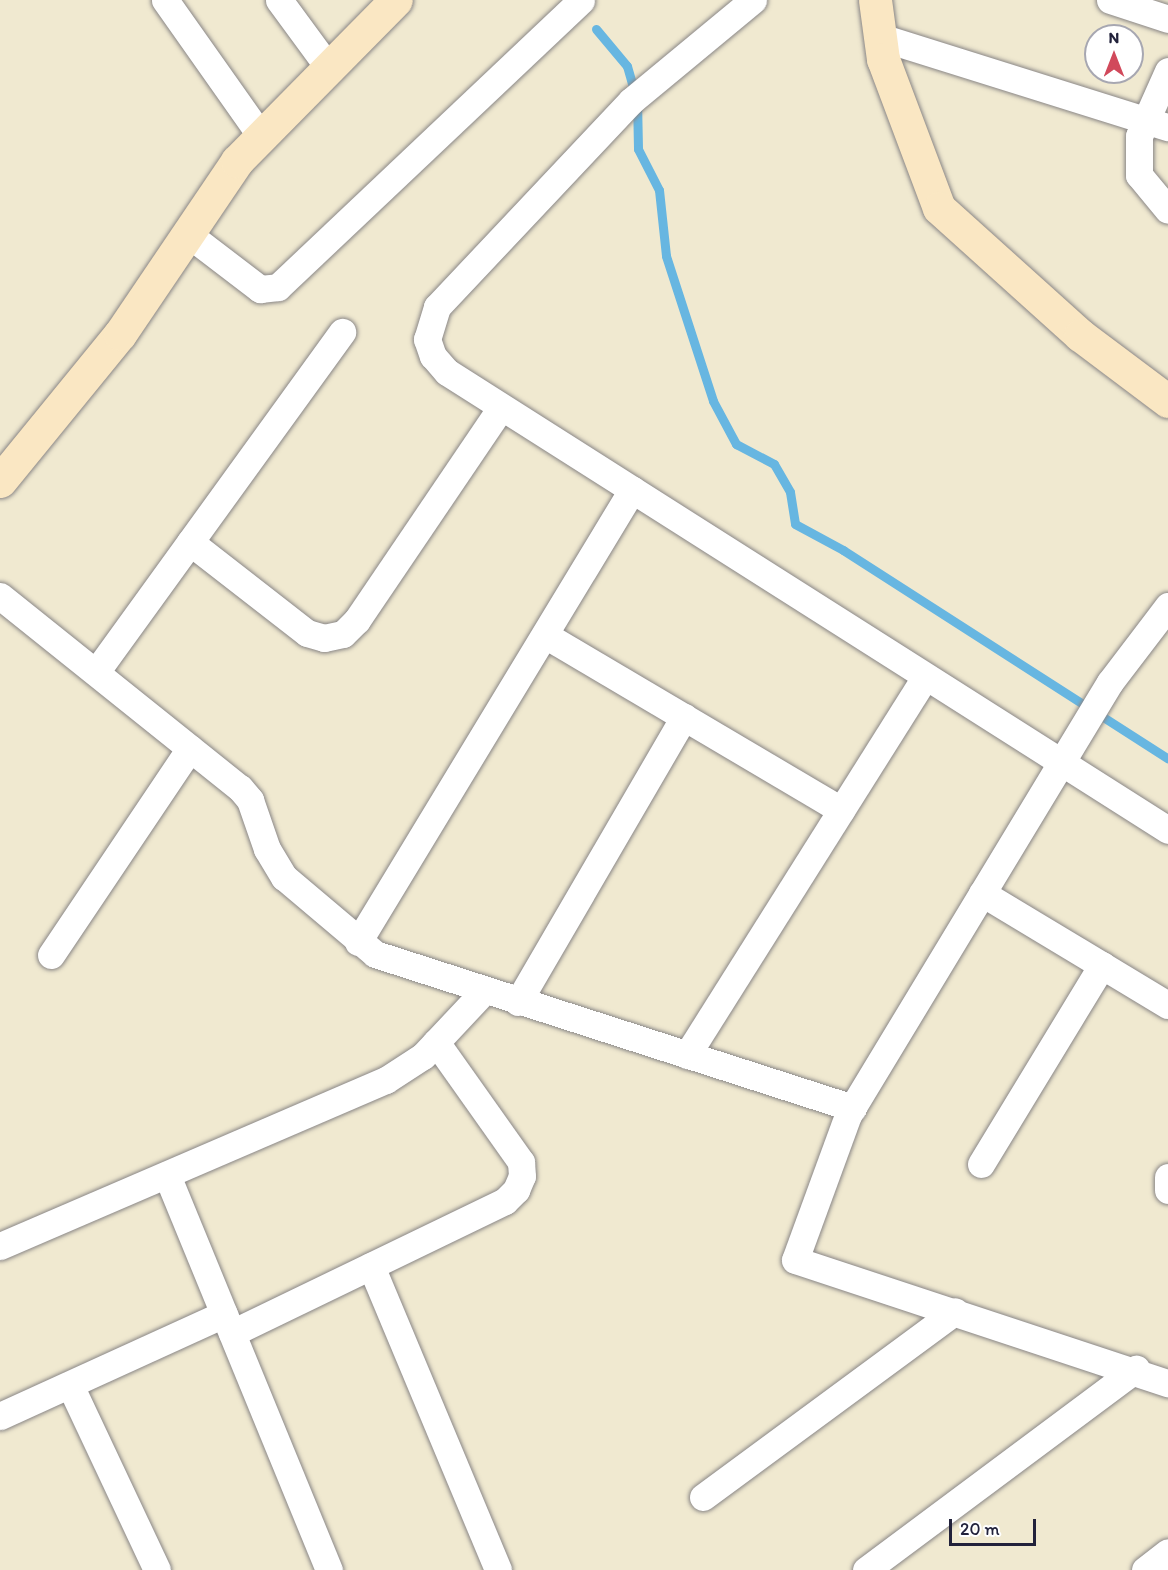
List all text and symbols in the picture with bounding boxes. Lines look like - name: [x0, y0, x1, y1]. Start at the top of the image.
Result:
- north arrow: [1084, 24, 1144, 84]
- text: N: [1109, 28, 1119, 47]
- scale bar: [952, 1507, 1039, 1545]
- text: 20 m: [960, 1518, 1000, 1540]

